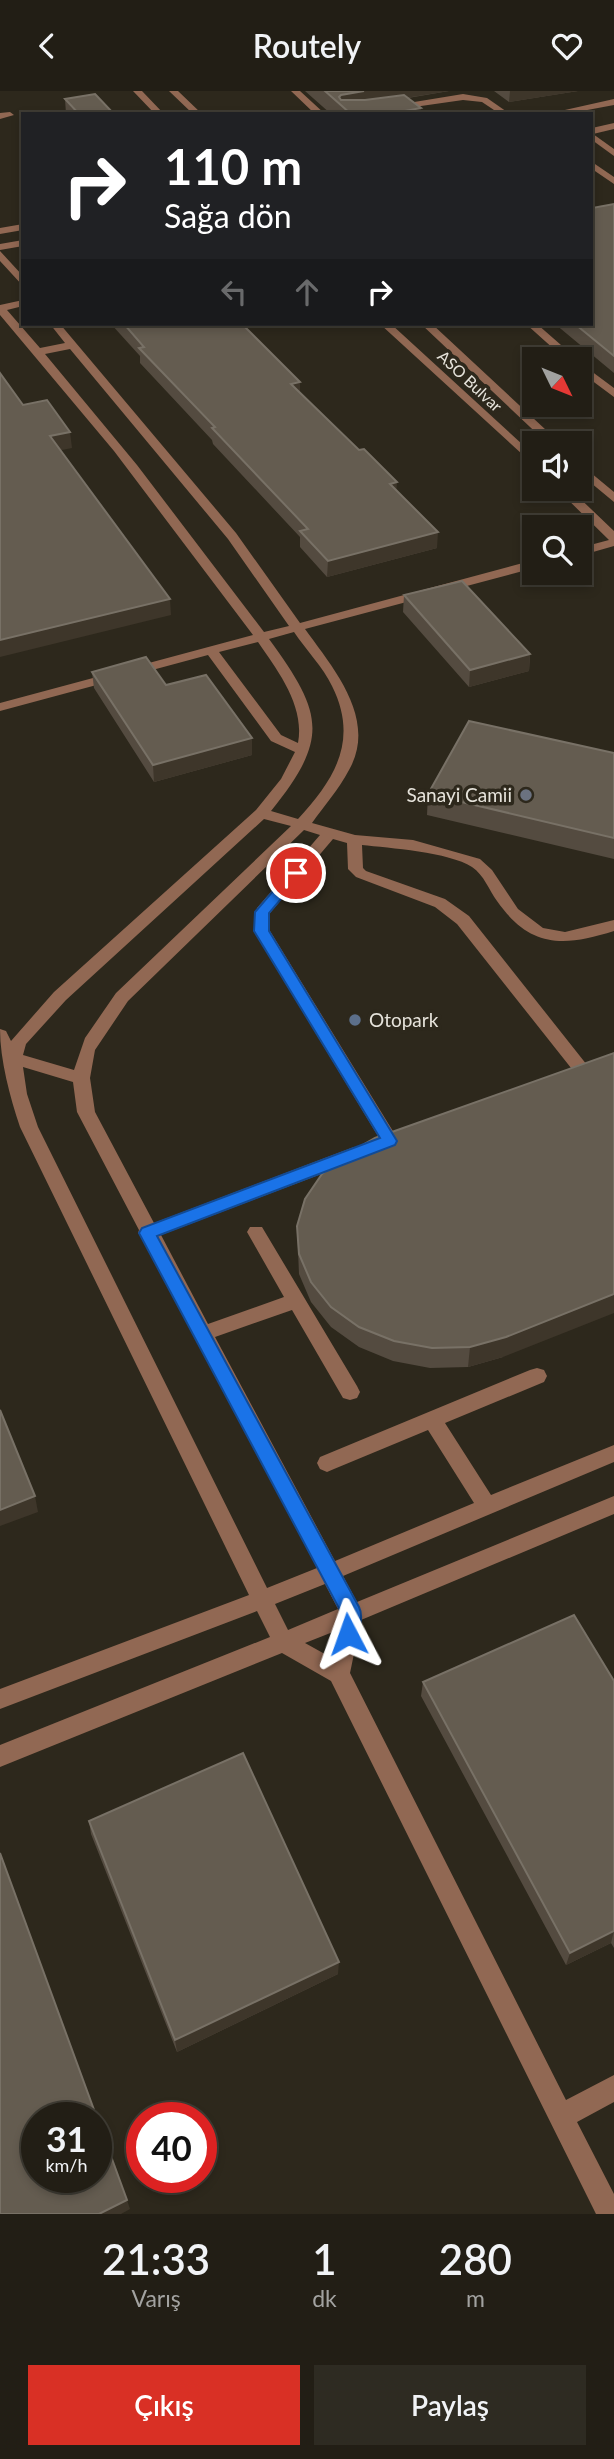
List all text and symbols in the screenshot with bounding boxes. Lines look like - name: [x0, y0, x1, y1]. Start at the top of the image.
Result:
- text: Routely: [253, 26, 361, 65]
- icon: back: [28, 27, 66, 65]
- icon: heart: [548, 27, 586, 65]
- text: 110 m: [164, 137, 302, 195]
- icon: right: [49, 140, 140, 231]
- text: Sağa dön: [164, 196, 292, 235]
- icon: left: [215, 273, 253, 311]
- icon: ahead: [288, 273, 326, 311]
- icon: right: [361, 273, 399, 311]
- street label: ASO Bulvar: [434, 346, 507, 415]
- north arrow: [522, 347, 592, 417]
- map controls: [522, 347, 592, 585]
- button: sound: [522, 431, 592, 501]
- button: search: [522, 515, 592, 585]
- place label: Sanayi Camii: [406, 783, 512, 806]
- marker: Sanayi Camii: [518, 787, 534, 803]
- pin: [266, 843, 326, 903]
- icon: arrive: [277, 854, 315, 892]
- place label: Otopark: [369, 1008, 439, 1031]
- marker: Otopark: [347, 1012, 363, 1028]
- position arrow: [311, 1597, 385, 1671]
- speed limit sign: 40: [126, 2102, 217, 2193]
- text: 31: [46, 2117, 87, 2159]
- text: km/h: [45, 2154, 88, 2176]
- text: 21:33: [102, 2234, 210, 2284]
- text: 1: [312, 2234, 337, 2284]
- text: 280: [439, 2234, 512, 2284]
- text: Varış: [132, 2284, 181, 2312]
- text: dk: [312, 2284, 337, 2312]
- text: m: [466, 2284, 485, 2312]
- button: Çıkış: [28, 2365, 300, 2445]
- button: Paylaş: [314, 2365, 586, 2445]

